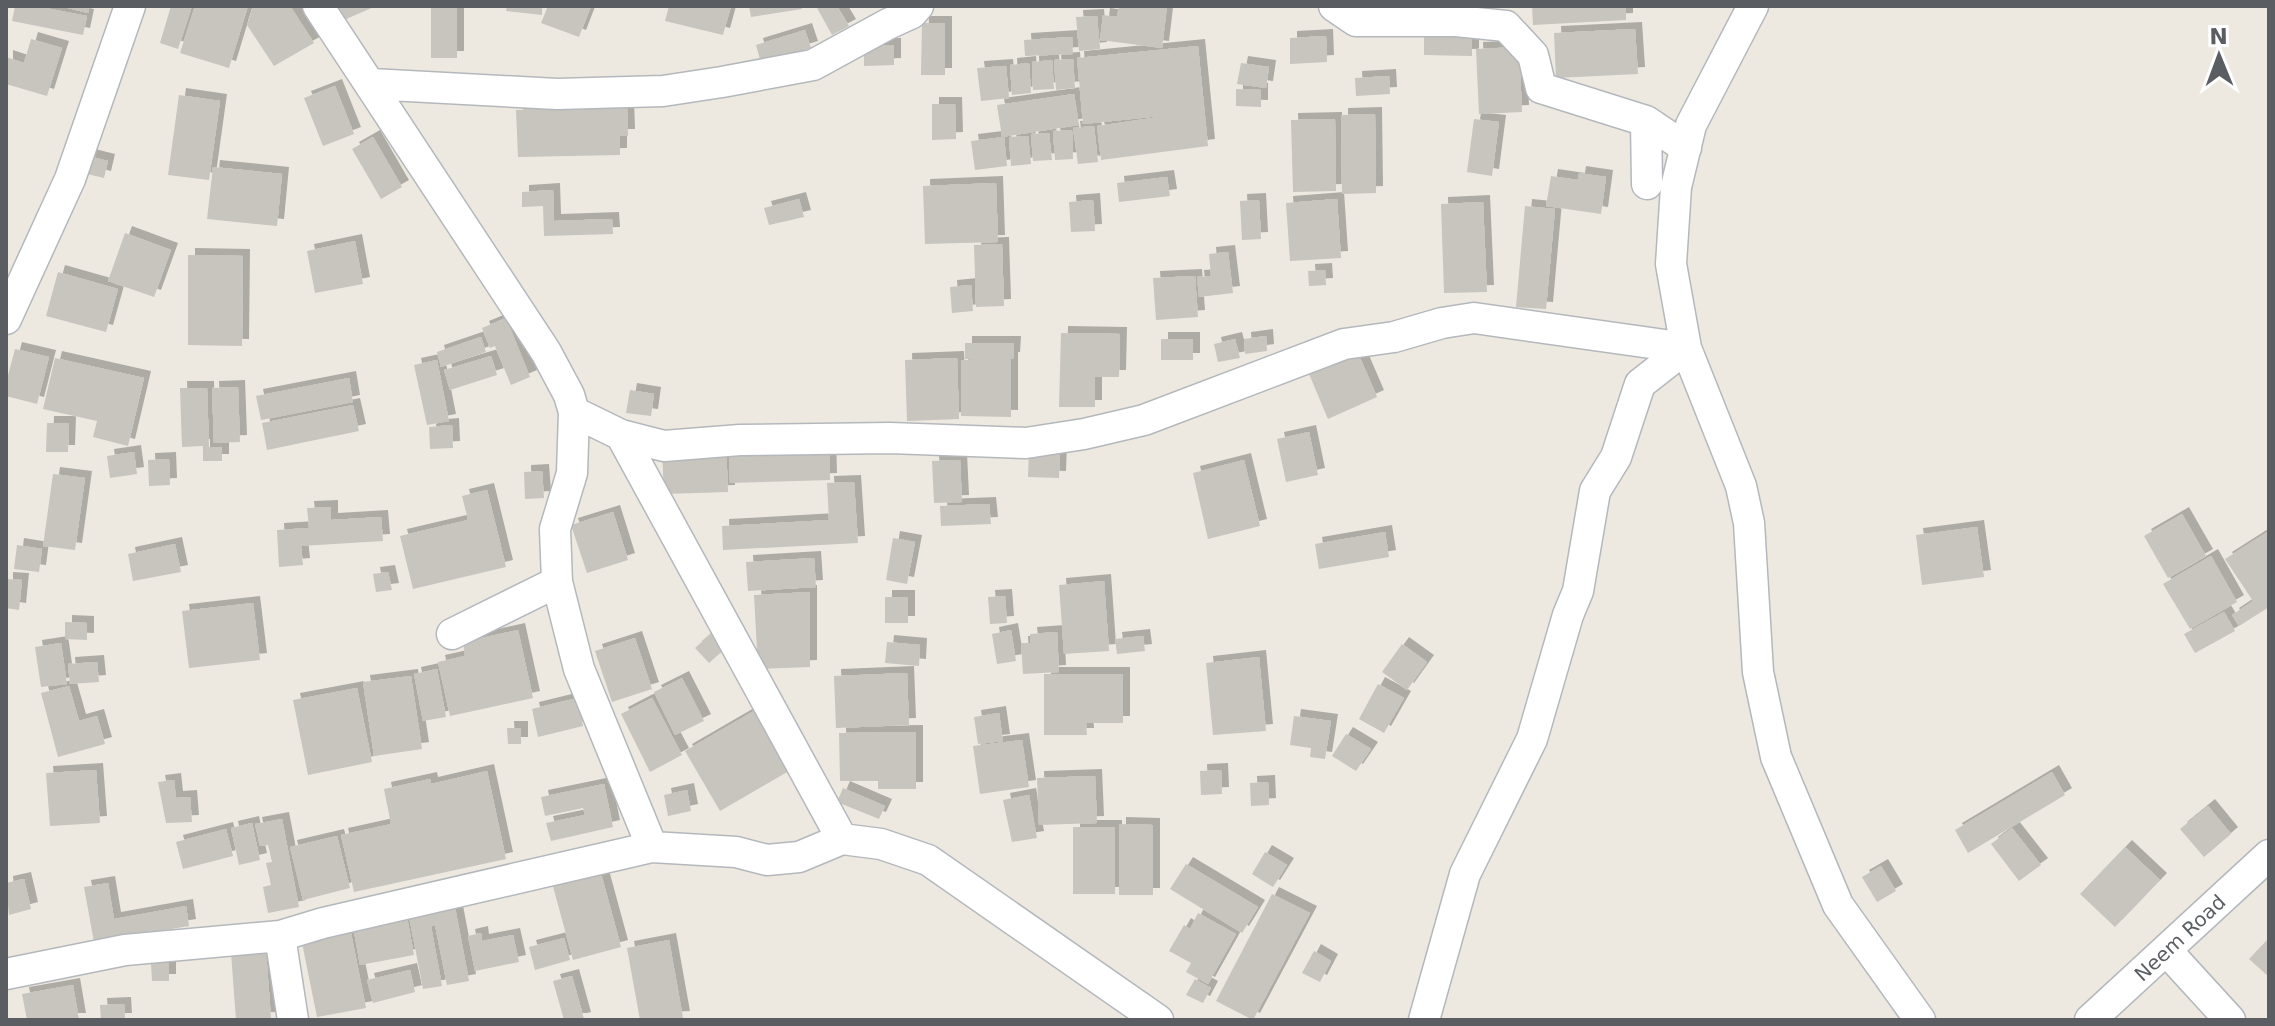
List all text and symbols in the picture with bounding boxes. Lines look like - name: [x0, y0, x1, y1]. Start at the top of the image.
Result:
- north arrow: [2179, 16, 2259, 96]
- text: N: [2209, 24, 2228, 49]
- street label: Neem Road: [2130, 890, 2230, 986]

